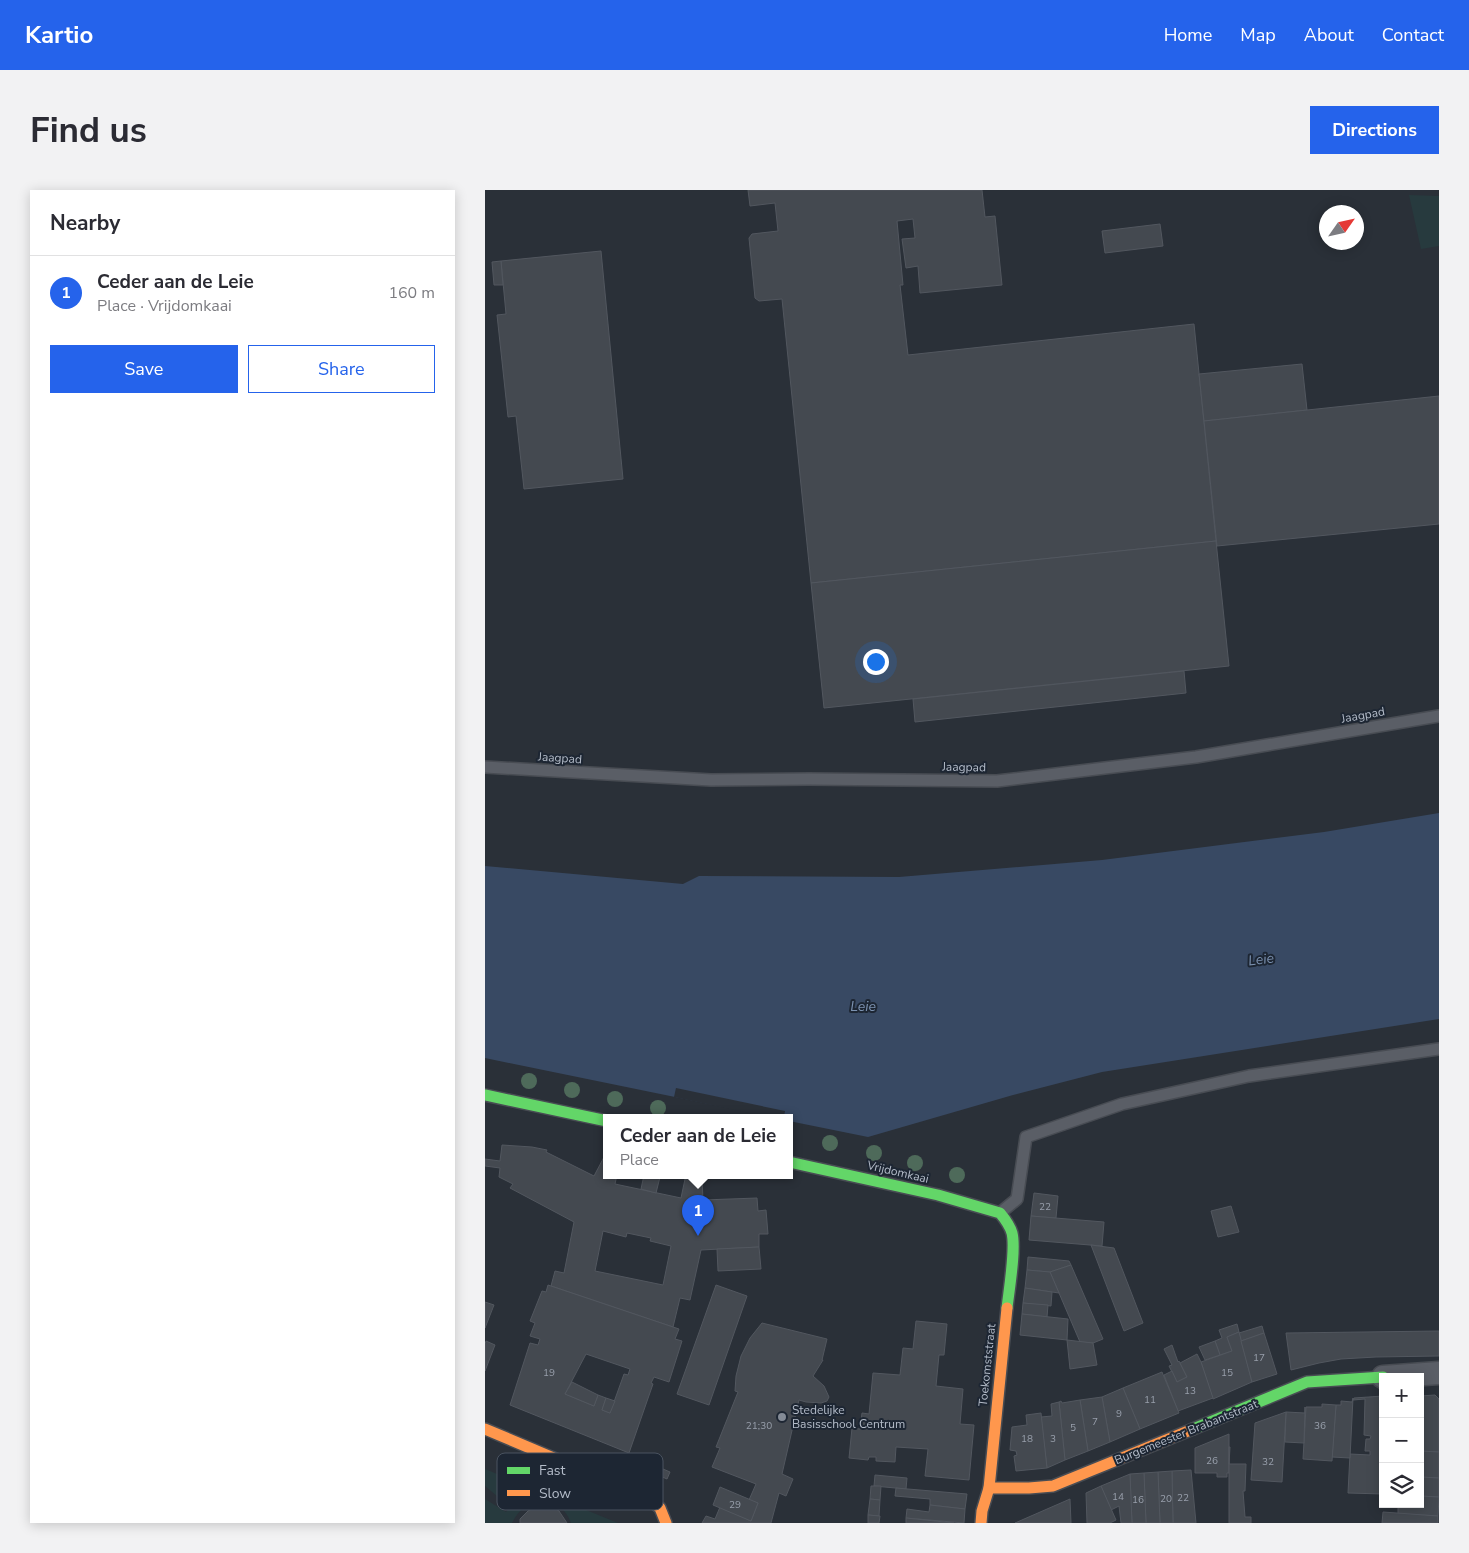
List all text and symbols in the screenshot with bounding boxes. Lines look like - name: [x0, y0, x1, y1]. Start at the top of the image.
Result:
- text: Kartio: [25, 19, 93, 51]
- text: Home: [1164, 23, 1212, 47]
- text: Map: [1240, 23, 1276, 47]
- text: About: [1304, 23, 1354, 47]
- text: Contact: [1382, 23, 1444, 47]
- button: Directions: [1310, 106, 1439, 154]
- text: Find us: [30, 107, 147, 154]
- north arrow: [1319, 205, 1364, 250]
- text: Nearby: [50, 209, 120, 237]
- text: Ceder aan de Leie: [97, 269, 254, 295]
- text: 1: [61, 282, 71, 304]
- text: 160 m: [388, 282, 435, 304]
- text: Place · Vrijdomkaai: [97, 295, 232, 317]
- button: Save: [50, 345, 238, 393]
- button: Share: [248, 345, 435, 393]
- your location: [863, 649, 889, 675]
- street label: Jaagpad: [1339, 703, 1386, 727]
- street label: Jaagpad: [536, 748, 583, 768]
- street label: Jaagpad: [941, 759, 986, 775]
- water label: Leie: [1247, 948, 1276, 970]
- water label: Leie: [850, 997, 876, 1016]
- popup: [603, 1114, 793, 1179]
- text: Ceder aan de Leie: [620, 1123, 776, 1149]
- text: Place: [620, 1149, 659, 1171]
- street label: Vrijdomkaai: [865, 1157, 930, 1187]
- pin: 1: [682, 1195, 714, 1236]
- house number: 22: [1039, 1200, 1051, 1214]
- street label: Toekomststraat: [975, 1322, 999, 1407]
- house number: 17: [1253, 1351, 1265, 1365]
- house number: 19: [543, 1366, 555, 1380]
- house number: 15: [1221, 1366, 1233, 1380]
- map controls: [1379, 1373, 1424, 1508]
- button: +: [1379, 1373, 1424, 1418]
- house number: 13: [1184, 1384, 1196, 1398]
- house number: 11: [1144, 1393, 1156, 1407]
- street label: Burgemeester Brabantstraat: [1112, 1396, 1261, 1468]
- place label: Stedelijke Basisschool Centrum: [792, 1402, 905, 1432]
- house number: 9: [1116, 1407, 1122, 1421]
- marker: Stedelijke Basisschool Centrum: [776, 1411, 788, 1423]
- house number: 7: [1092, 1415, 1098, 1429]
- button: −: [1379, 1418, 1424, 1463]
- house number: 21;30: [746, 1419, 772, 1433]
- house number: 36: [1314, 1419, 1326, 1433]
- house number: 5: [1070, 1421, 1076, 1435]
- house number: 18: [1021, 1432, 1033, 1446]
- house number: 3: [1050, 1432, 1056, 1446]
- legend: [497, 1453, 663, 1510]
- house number: 26: [1206, 1454, 1218, 1468]
- house number: 32: [1262, 1455, 1274, 1469]
- text: Fast: [539, 1461, 565, 1480]
- button: layers: [1379, 1463, 1424, 1508]
- text: Slow: [539, 1484, 571, 1503]
- house number: 14: [1112, 1490, 1124, 1504]
- house number: 22: [1177, 1491, 1189, 1505]
- house number: 20: [1160, 1492, 1172, 1506]
- house number: 16: [1132, 1493, 1144, 1507]
- house number: 29: [729, 1498, 741, 1512]

